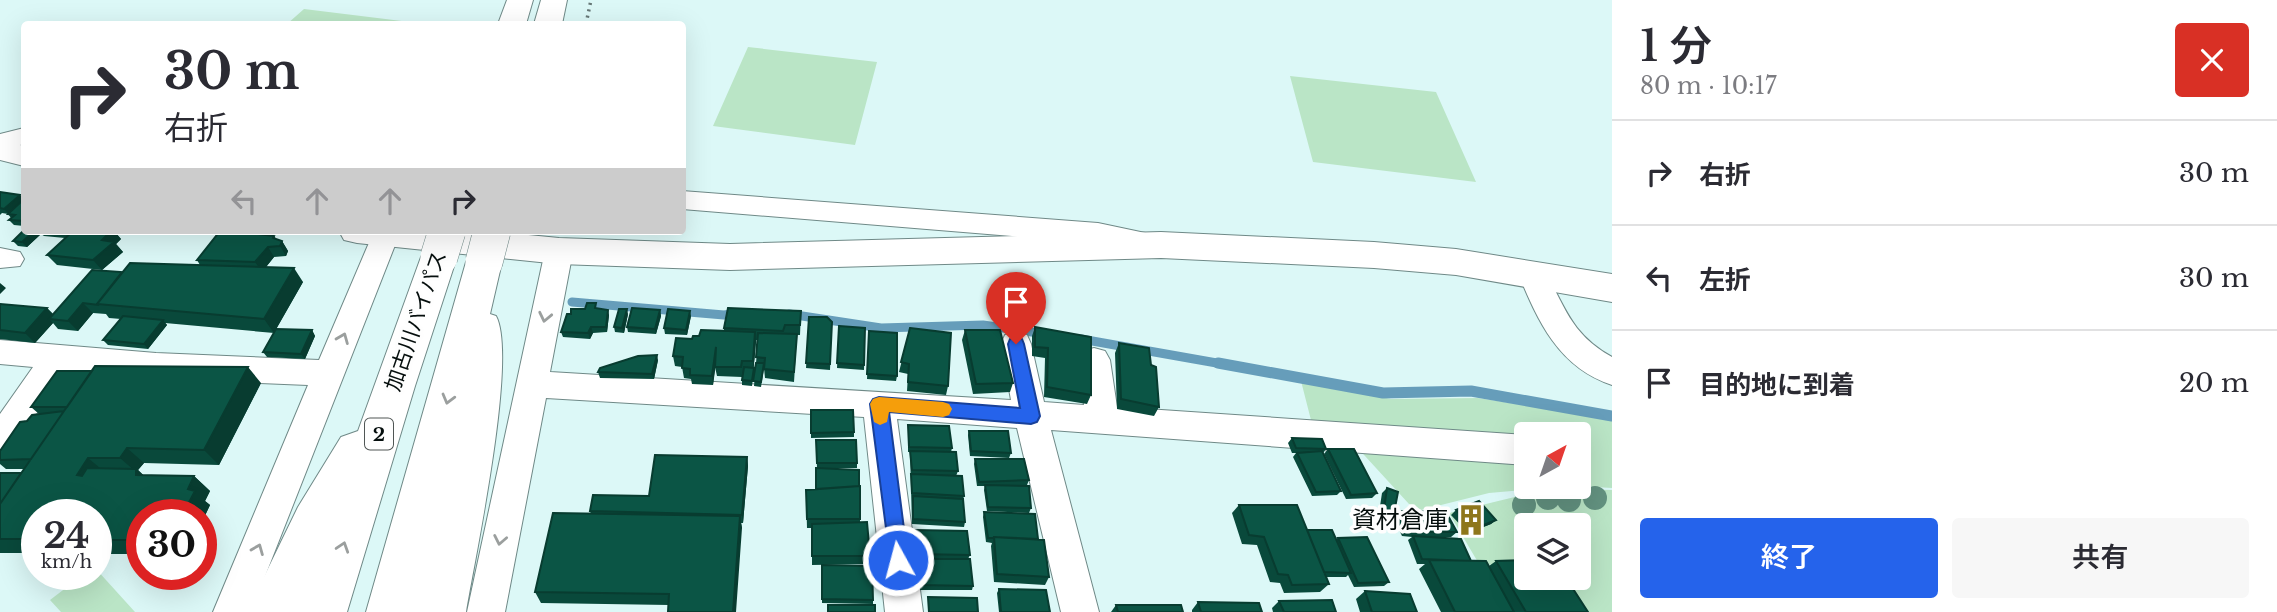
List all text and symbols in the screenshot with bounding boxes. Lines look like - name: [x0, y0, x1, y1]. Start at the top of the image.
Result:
- text: 1 分: [1640, 20, 1712, 72]
- button: close: [2175, 23, 2249, 97]
- text: 30 m: [164, 41, 299, 102]
- icon: right: [49, 49, 140, 140]
- text: 80 m · 10:17: [1640, 72, 1776, 100]
- text: 右折: [164, 108, 228, 148]
- icon: right: [1640, 154, 1678, 192]
- text: 30 m: [2179, 157, 2249, 189]
- text: 右折: [1699, 159, 1751, 191]
- icon: left: [225, 182, 263, 220]
- icon: ahead: [298, 182, 336, 220]
- icon: ahead: [371, 182, 409, 220]
- icon: right: [444, 182, 482, 220]
- street label: 加古川バイパス: [380, 247, 452, 395]
- icon: left: [1640, 259, 1678, 297]
- text: 30 m: [2179, 262, 2249, 294]
- text: 左折: [1699, 264, 1751, 296]
- pin: [986, 272, 1046, 344]
- icon: arrive: [997, 283, 1035, 321]
- one-way arrow: [538, 311, 553, 323]
- one-way arrow: [334, 332, 348, 344]
- icon: arrive: [1640, 364, 1678, 402]
- text: 20 m: [2179, 367, 2249, 399]
- text: 目的地に到着: [1699, 369, 1855, 401]
- one-way arrow: [441, 393, 456, 405]
- road number: 2: [365, 418, 393, 449]
- north arrow: [1514, 422, 1591, 499]
- map controls: [1514, 422, 1591, 590]
- speed limit sign: 30: [126, 499, 217, 590]
- building icon: 資材倉庫: [1454, 503, 1488, 537]
- place label: 資材倉庫: [1352, 505, 1448, 534]
- button: layers: [1514, 513, 1591, 590]
- text: 24: [43, 514, 90, 557]
- button: 終了: [1640, 518, 1938, 598]
- button: 共有: [1952, 518, 2249, 598]
- position arrow: [861, 523, 935, 597]
- one-way arrow: [493, 534, 508, 546]
- one-way arrow: [334, 541, 349, 553]
- one-way arrow: [249, 543, 263, 555]
- text: km/h: [41, 551, 92, 573]

